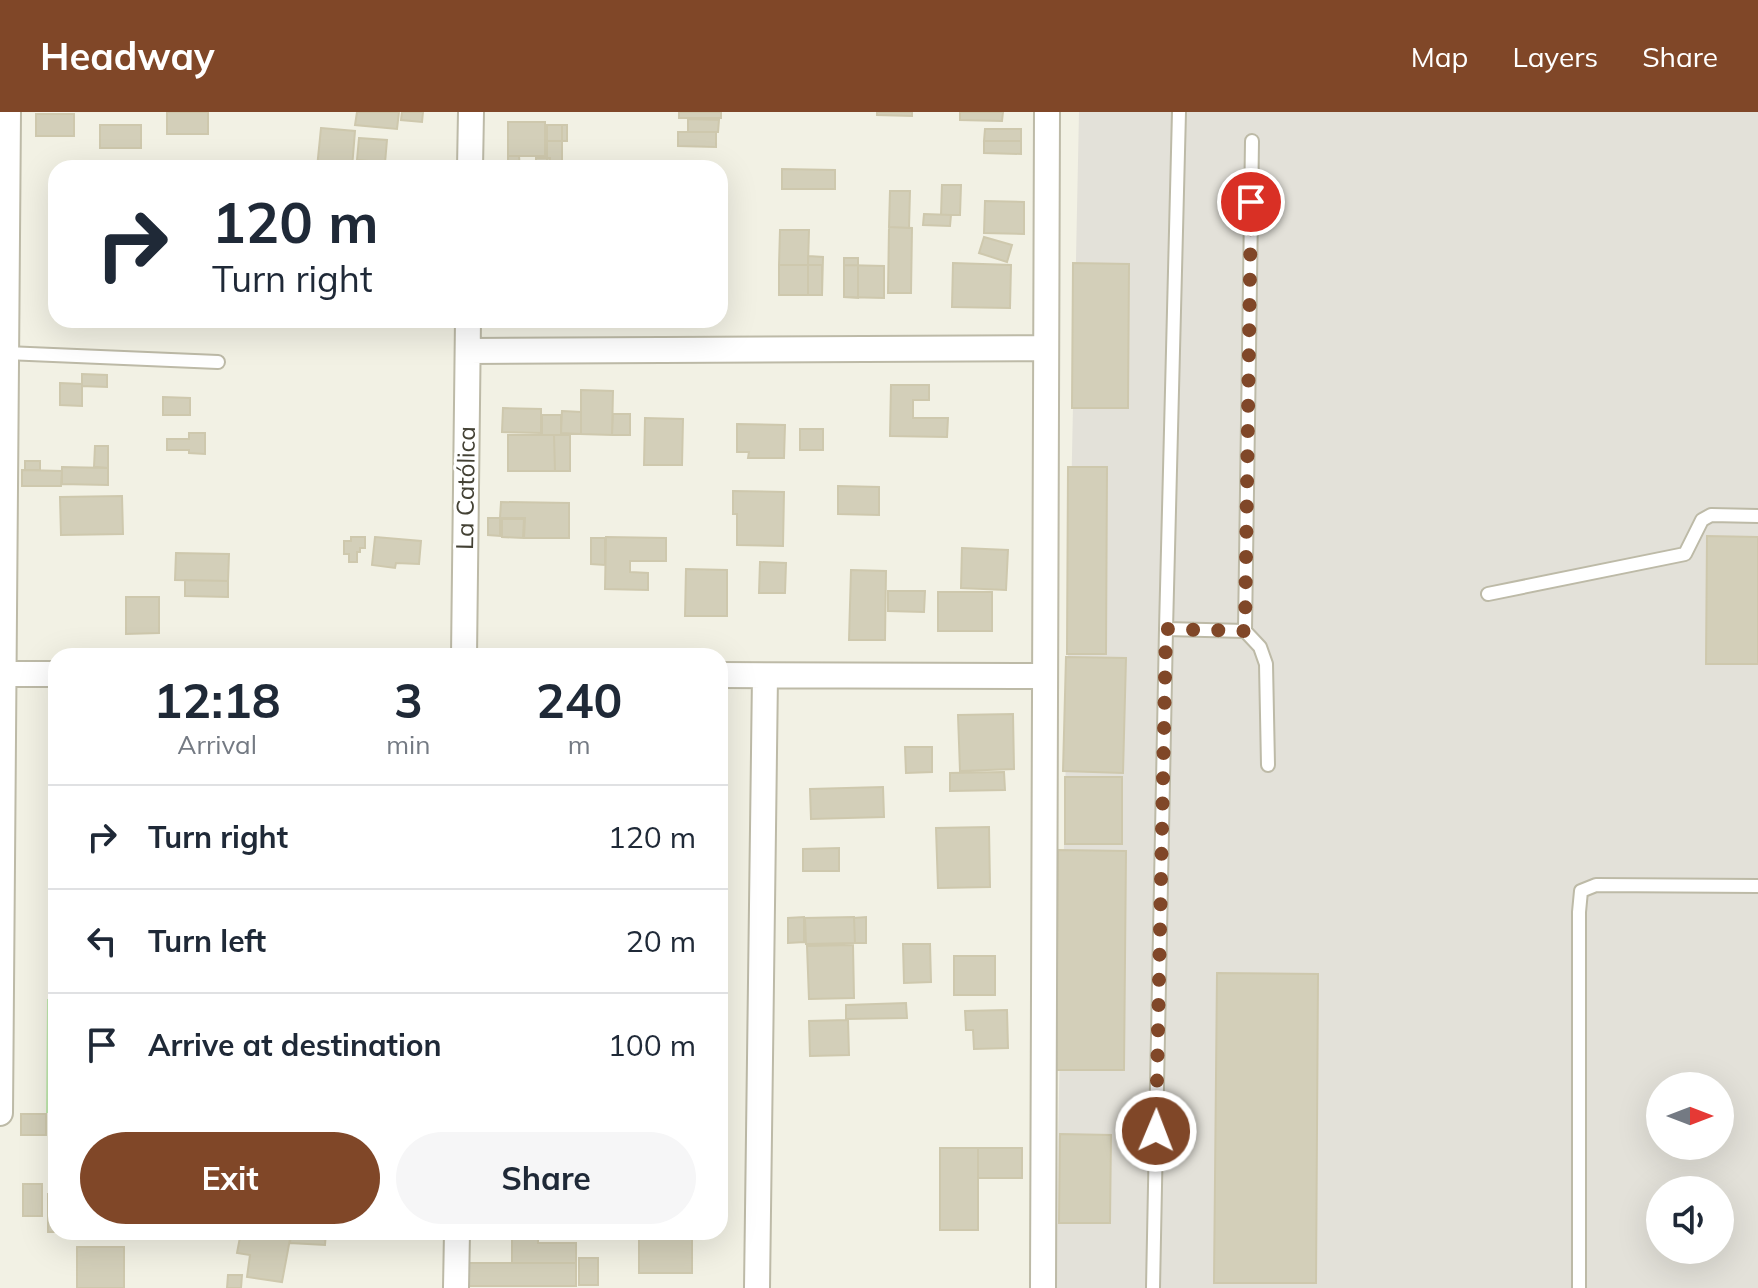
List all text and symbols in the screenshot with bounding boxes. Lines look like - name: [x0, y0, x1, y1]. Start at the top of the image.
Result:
- text: Headway: [40, 32, 215, 80]
- text: Map: [1411, 39, 1468, 74]
- text: Layers: [1512, 39, 1598, 74]
- text: Share: [1642, 39, 1718, 74]
- pin: [1217, 168, 1285, 236]
- icon: arrive: [1229, 180, 1273, 224]
- text: 120 m: [212, 187, 379, 257]
- icon: right: [80, 192, 184, 296]
- text: Turn right: [212, 256, 373, 301]
- street label: La Católica: [449, 426, 481, 550]
- text: 12:18: [154, 670, 281, 730]
- text: 3: [394, 670, 423, 730]
- text: 240: [536, 670, 622, 730]
- text: Arrival: [177, 728, 257, 761]
- text: min: [386, 728, 430, 761]
- text: m: [568, 728, 591, 761]
- icon: right: [80, 815, 124, 859]
- text: Turn right: [148, 818, 288, 856]
- text: 120 m: [608, 818, 696, 856]
- icon: left: [80, 919, 124, 963]
- text: Turn left: [148, 922, 266, 960]
- text: 20 m: [626, 922, 696, 960]
- icon: arrive: [80, 1023, 124, 1067]
- text: Arrive at destination: [148, 1026, 442, 1064]
- text: 100 m: [608, 1026, 696, 1064]
- north arrow: [1646, 1072, 1734, 1160]
- map controls: [1646, 1072, 1734, 1264]
- position arrow: [1114, 1089, 1198, 1173]
- button: Exit: [80, 1132, 380, 1224]
- button: Share: [396, 1132, 696, 1224]
- button: sound: [1646, 1176, 1734, 1264]

